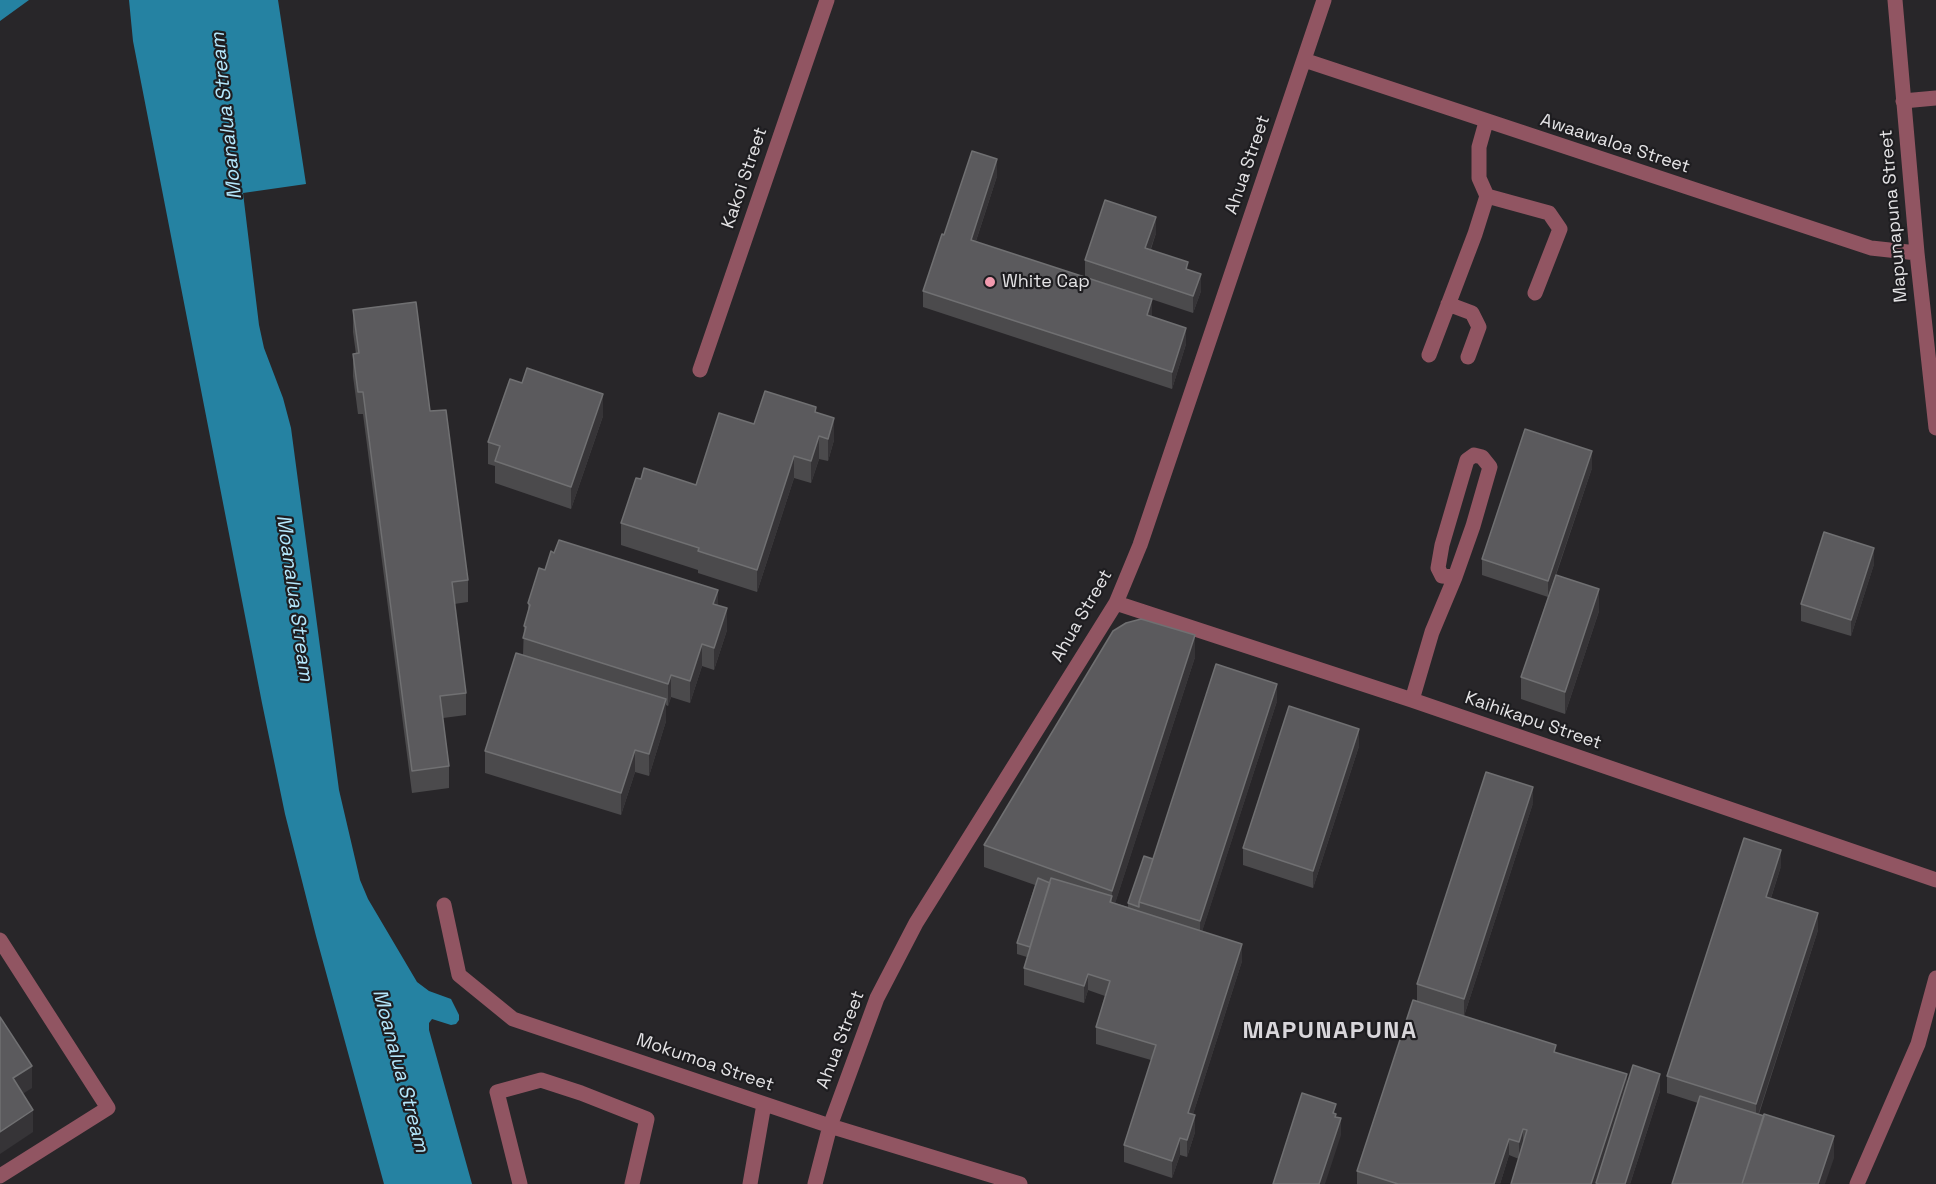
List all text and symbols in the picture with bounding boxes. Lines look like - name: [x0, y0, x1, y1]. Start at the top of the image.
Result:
- water label: Moanalua Stream: [206, 31, 248, 201]
- street label: Awaawaloa Street: [1537, 110, 1693, 178]
- street label: Ahua Street: [1221, 113, 1275, 217]
- street label: Kakoi Street: [718, 125, 772, 231]
- street label: Mapunapuna Street: [1876, 129, 1912, 303]
- place label: White Cap: [1002, 271, 1090, 293]
- marker: White Cap: [983, 275, 997, 289]
- water label: Moanalua Stream: [270, 513, 318, 683]
- street label: Ahua Street: [1047, 566, 1117, 666]
- street label: Kaihikapu Street: [1462, 687, 1604, 755]
- water label: Moanalua Stream: [367, 987, 433, 1155]
- street label: Ahua Street: [812, 988, 870, 1092]
- district label: MAPUNAPUNA: [1242, 1017, 1418, 1045]
- street label: Mokumoa Street: [633, 1029, 777, 1097]

